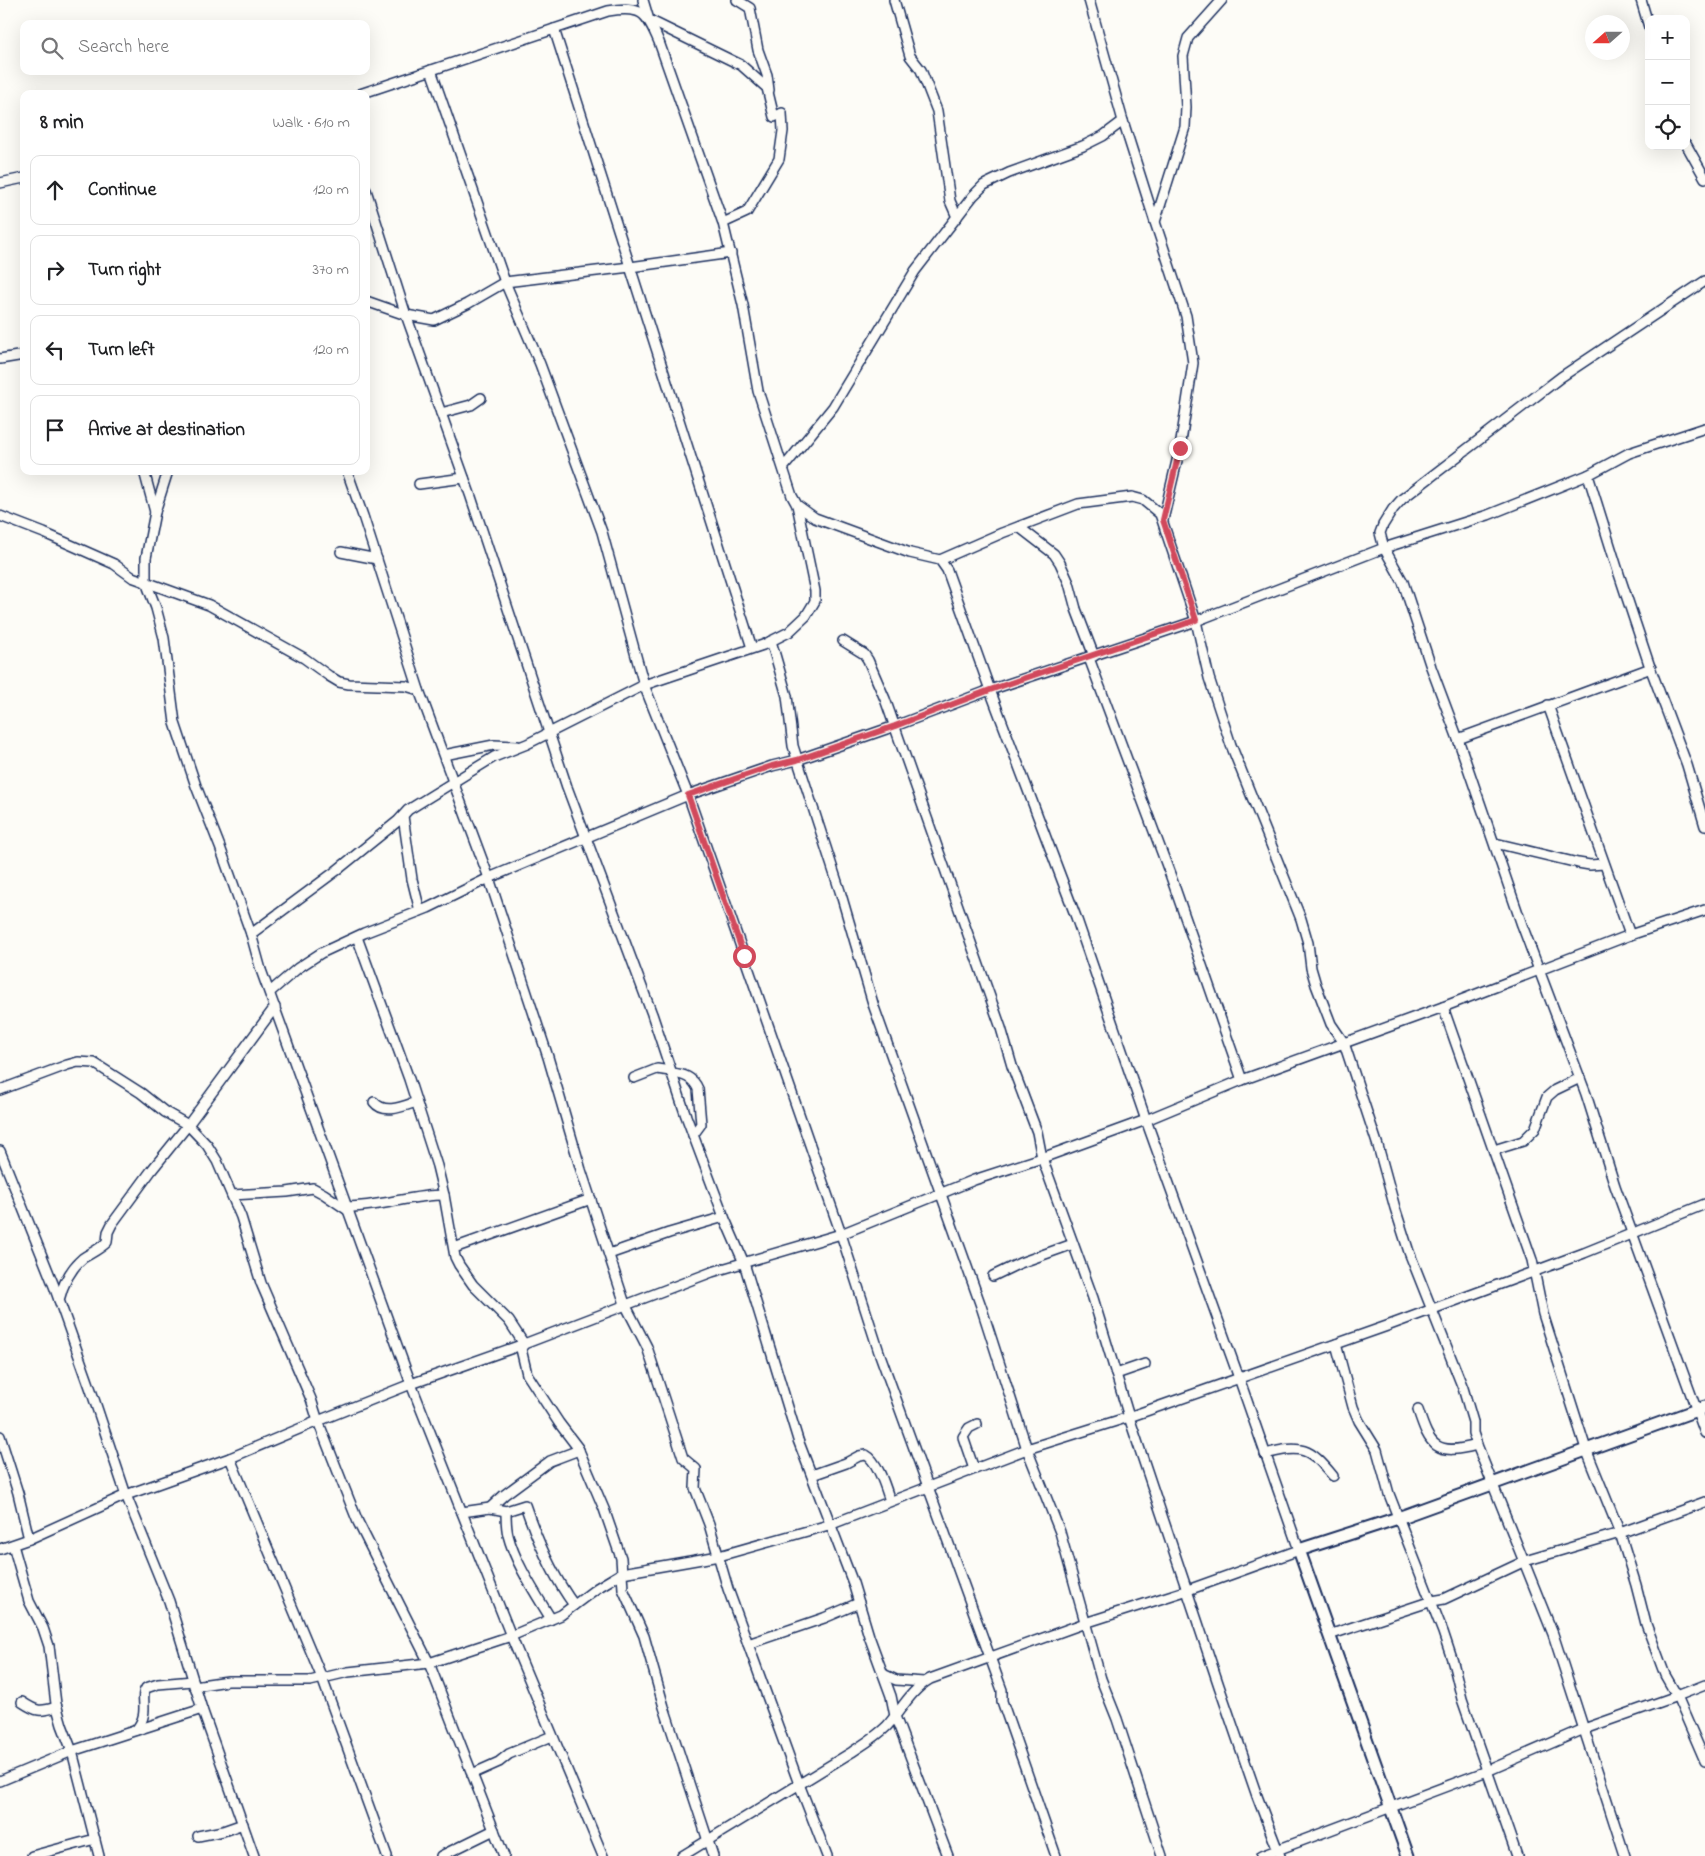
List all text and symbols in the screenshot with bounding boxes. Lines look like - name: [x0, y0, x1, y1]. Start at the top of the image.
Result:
- north arrow: [1585, 15, 1630, 60]
- map controls: [1645, 15, 1690, 150]
- button: +: [1645, 15, 1690, 60]
- search box: [20, 20, 370, 75]
- icon: search: [38, 34, 66, 62]
- text: Search here: [78, 34, 169, 61]
- button: −: [1645, 60, 1690, 105]
- button: locate: [1645, 105, 1690, 150]
- text: 8 min: [40, 108, 84, 138]
- text: Walk · 610 m: [272, 111, 350, 135]
- icon: ahead: [41, 176, 69, 204]
- text: Continue: [88, 177, 156, 204]
- text: 120 m: [313, 178, 349, 202]
- icon: right: [41, 256, 69, 284]
- text: Turn right: [88, 257, 161, 284]
- text: 370 m: [312, 258, 349, 282]
- icon: left: [41, 336, 69, 364]
- text: Turn left: [88, 337, 155, 364]
- text: 120 m: [313, 338, 349, 362]
- icon: arrive: [41, 416, 69, 444]
- text: Arrive at destination: [88, 417, 245, 444]
- route end: [1169, 437, 1192, 460]
- route start: [733, 945, 756, 968]

